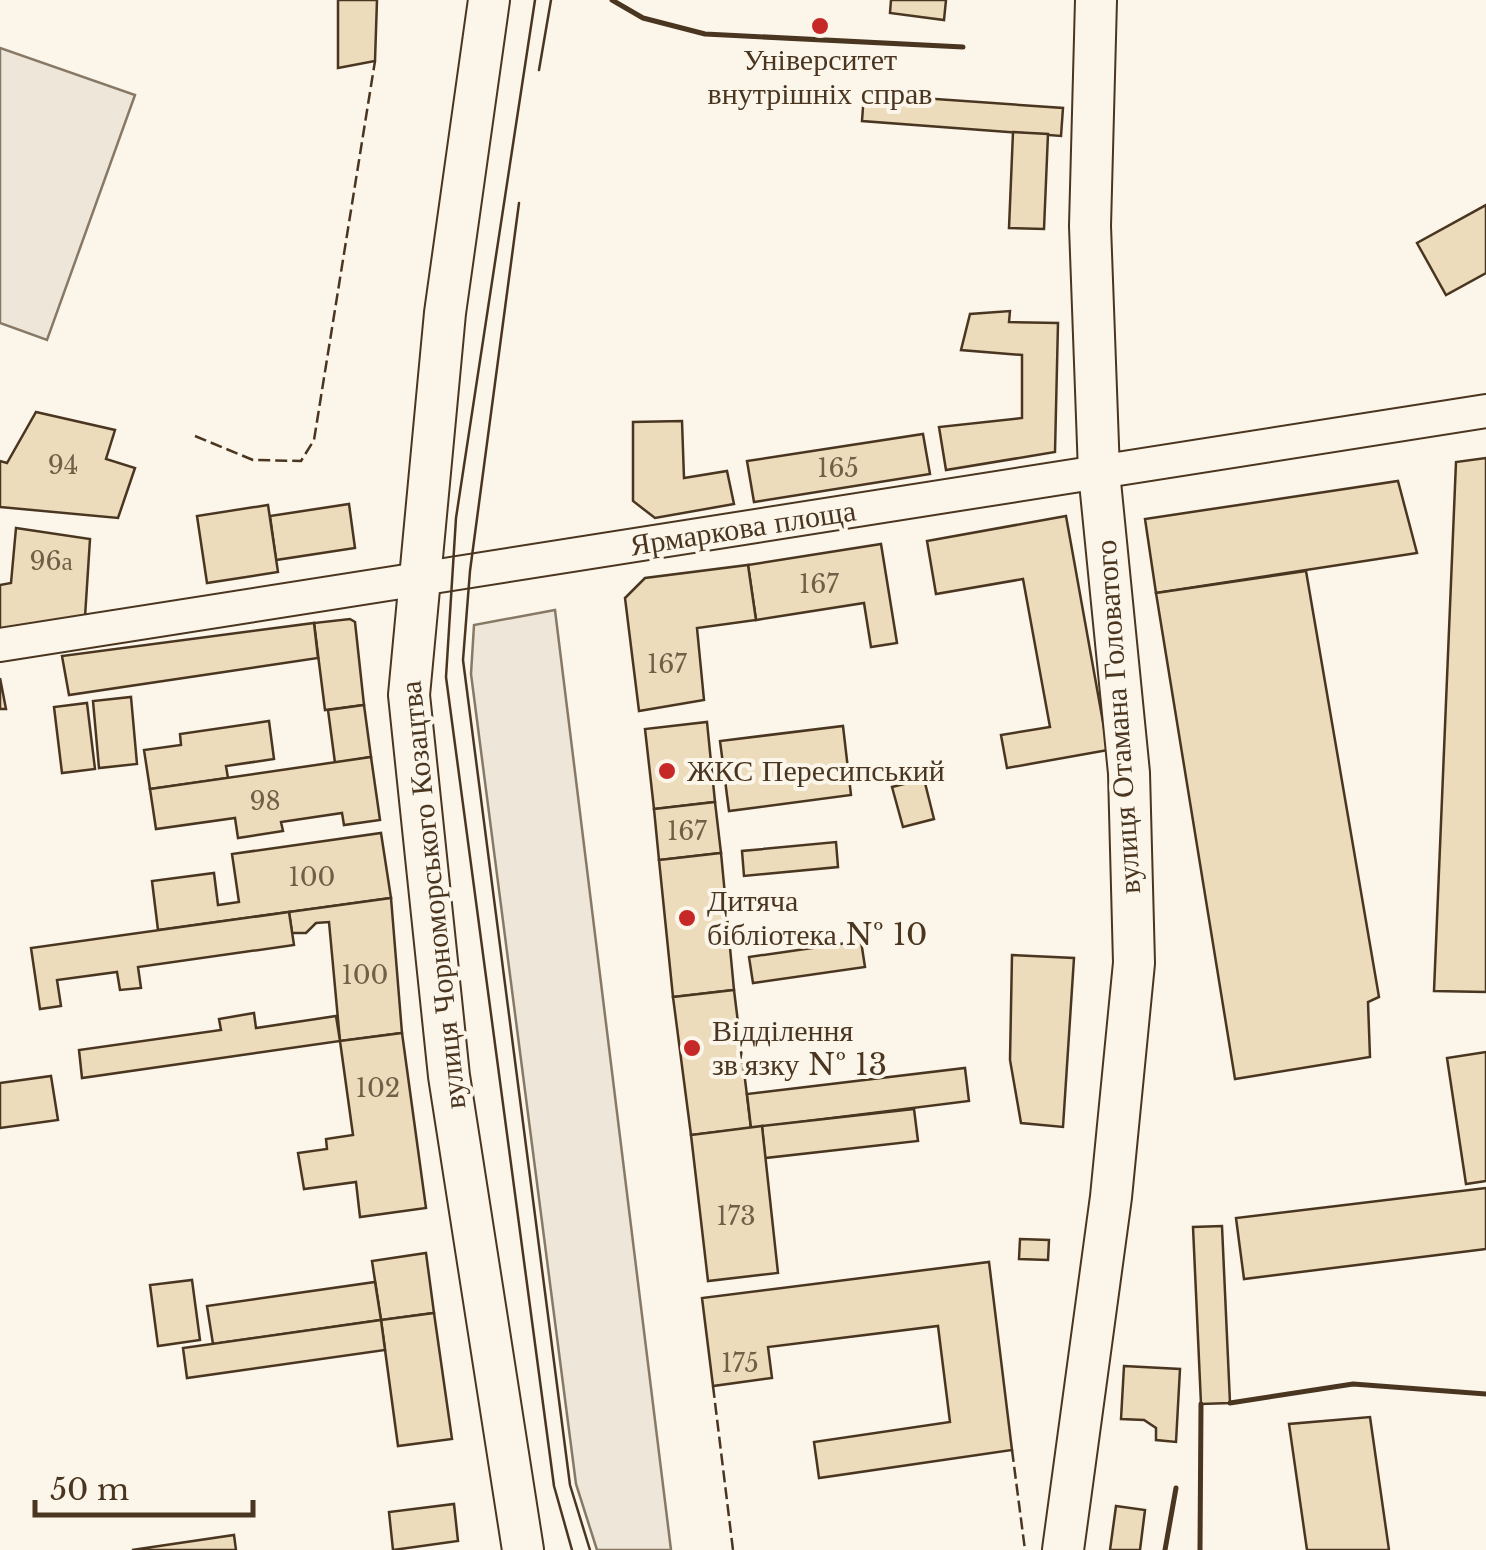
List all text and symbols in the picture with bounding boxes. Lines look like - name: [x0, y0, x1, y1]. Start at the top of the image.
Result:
- marker: Університет внутрішніх справ: [809, 15, 831, 37]
- place label: Університет внутрішніх справ: [708, 41, 932, 112]
- house number: 94: [48, 450, 78, 481]
- house number: 165: [817, 453, 859, 484]
- street label: Ярмаркова площа: [628, 491, 858, 564]
- street label: вулиця Отамана Головатого: [1087, 539, 1148, 895]
- house number: 96а: [29, 546, 73, 577]
- house number: 167: [799, 569, 839, 600]
- house number: 167: [647, 649, 687, 680]
- street label: вулиця Чорноморського Козацтва: [392, 679, 473, 1111]
- place label: ЖКС Пересипський: [687, 752, 945, 789]
- marker: ЖКС Пересипський: [656, 760, 678, 782]
- house number: 98: [249, 786, 281, 817]
- house number: 167: [667, 816, 707, 847]
- house number: 100: [289, 862, 335, 893]
- place label: Дитяча бібліотека № 10: [707, 882, 927, 953]
- marker: Дитяча бібліотека № 10: [676, 907, 698, 929]
- house number: 100: [342, 960, 388, 991]
- place label: Відділення зв'язку № 13: [712, 1012, 887, 1083]
- marker: Відділення зв'язку № 13: [681, 1037, 703, 1059]
- house number: 102: [356, 1073, 400, 1104]
- house number: 173: [716, 1201, 756, 1232]
- house number: 175: [721, 1348, 759, 1379]
- scale bar: [35, 1455, 252, 1517]
- text: 50 m: [50, 1471, 129, 1508]

